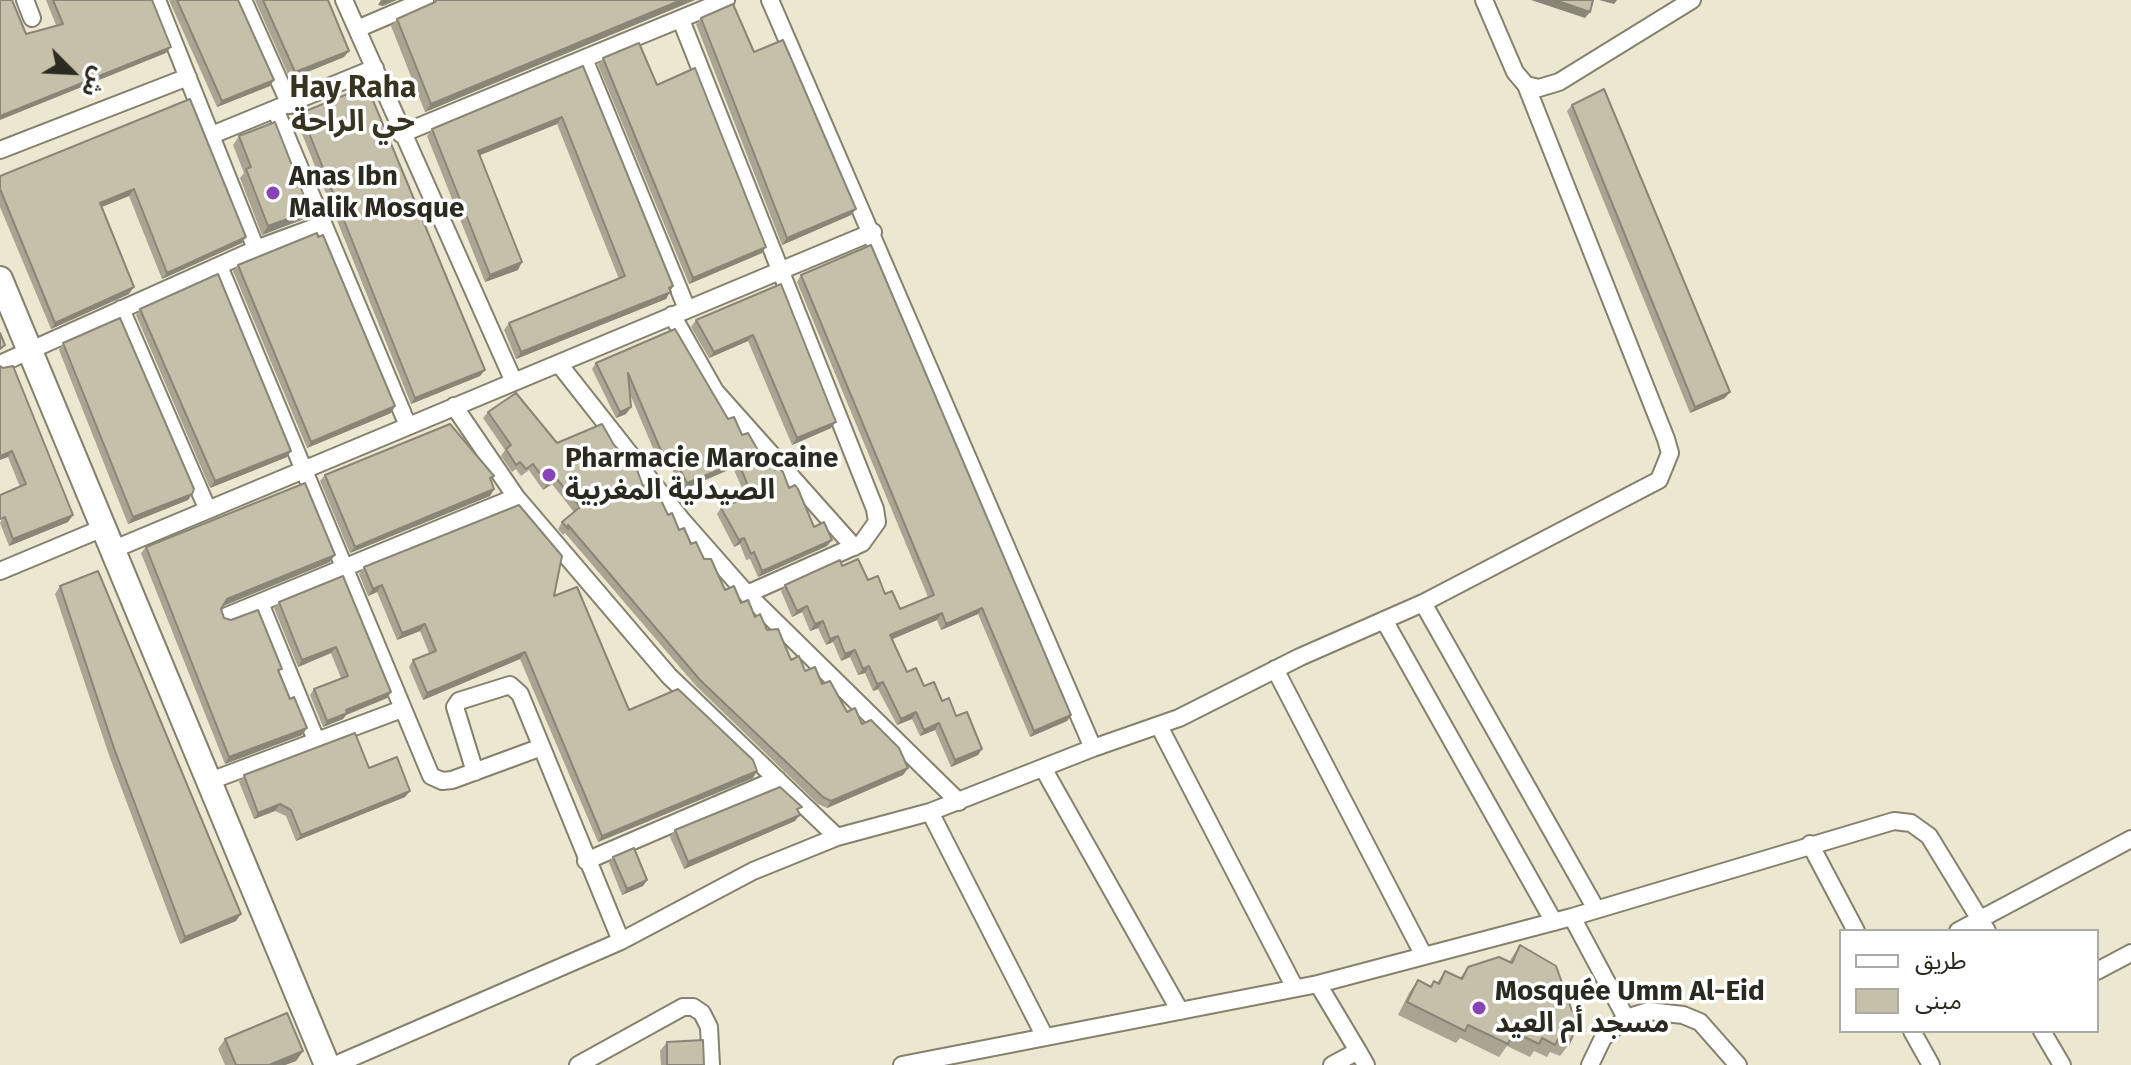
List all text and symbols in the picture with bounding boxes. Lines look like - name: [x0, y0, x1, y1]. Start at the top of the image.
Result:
- north arrow: [32, 32, 112, 112]
- text: ش: [76, 63, 113, 101]
- district label: Hay Raha حي الراحة: [289, 71, 417, 142]
- place label: Anas Ibn Malik Mosque: [289, 160, 465, 226]
- marker: Anas Ibn Malik Mosque: [264, 184, 282, 202]
- place label: Pharmacie Marocaine الصيدلية المغربية: [565, 442, 838, 508]
- marker: Pharmacie Marocaine الصيدلية المغربية: [540, 466, 558, 484]
- legend: [1839, 929, 2099, 1033]
- text: طريق: [1915, 947, 1967, 975]
- place label: Mosquée Umm Al-Eid مسجد أم العيد: [1495, 975, 1765, 1041]
- text: مبنى: [1915, 987, 1962, 1015]
- marker: Mosquée Umm Al-Eid مسجد أم العيد: [1470, 999, 1488, 1017]

